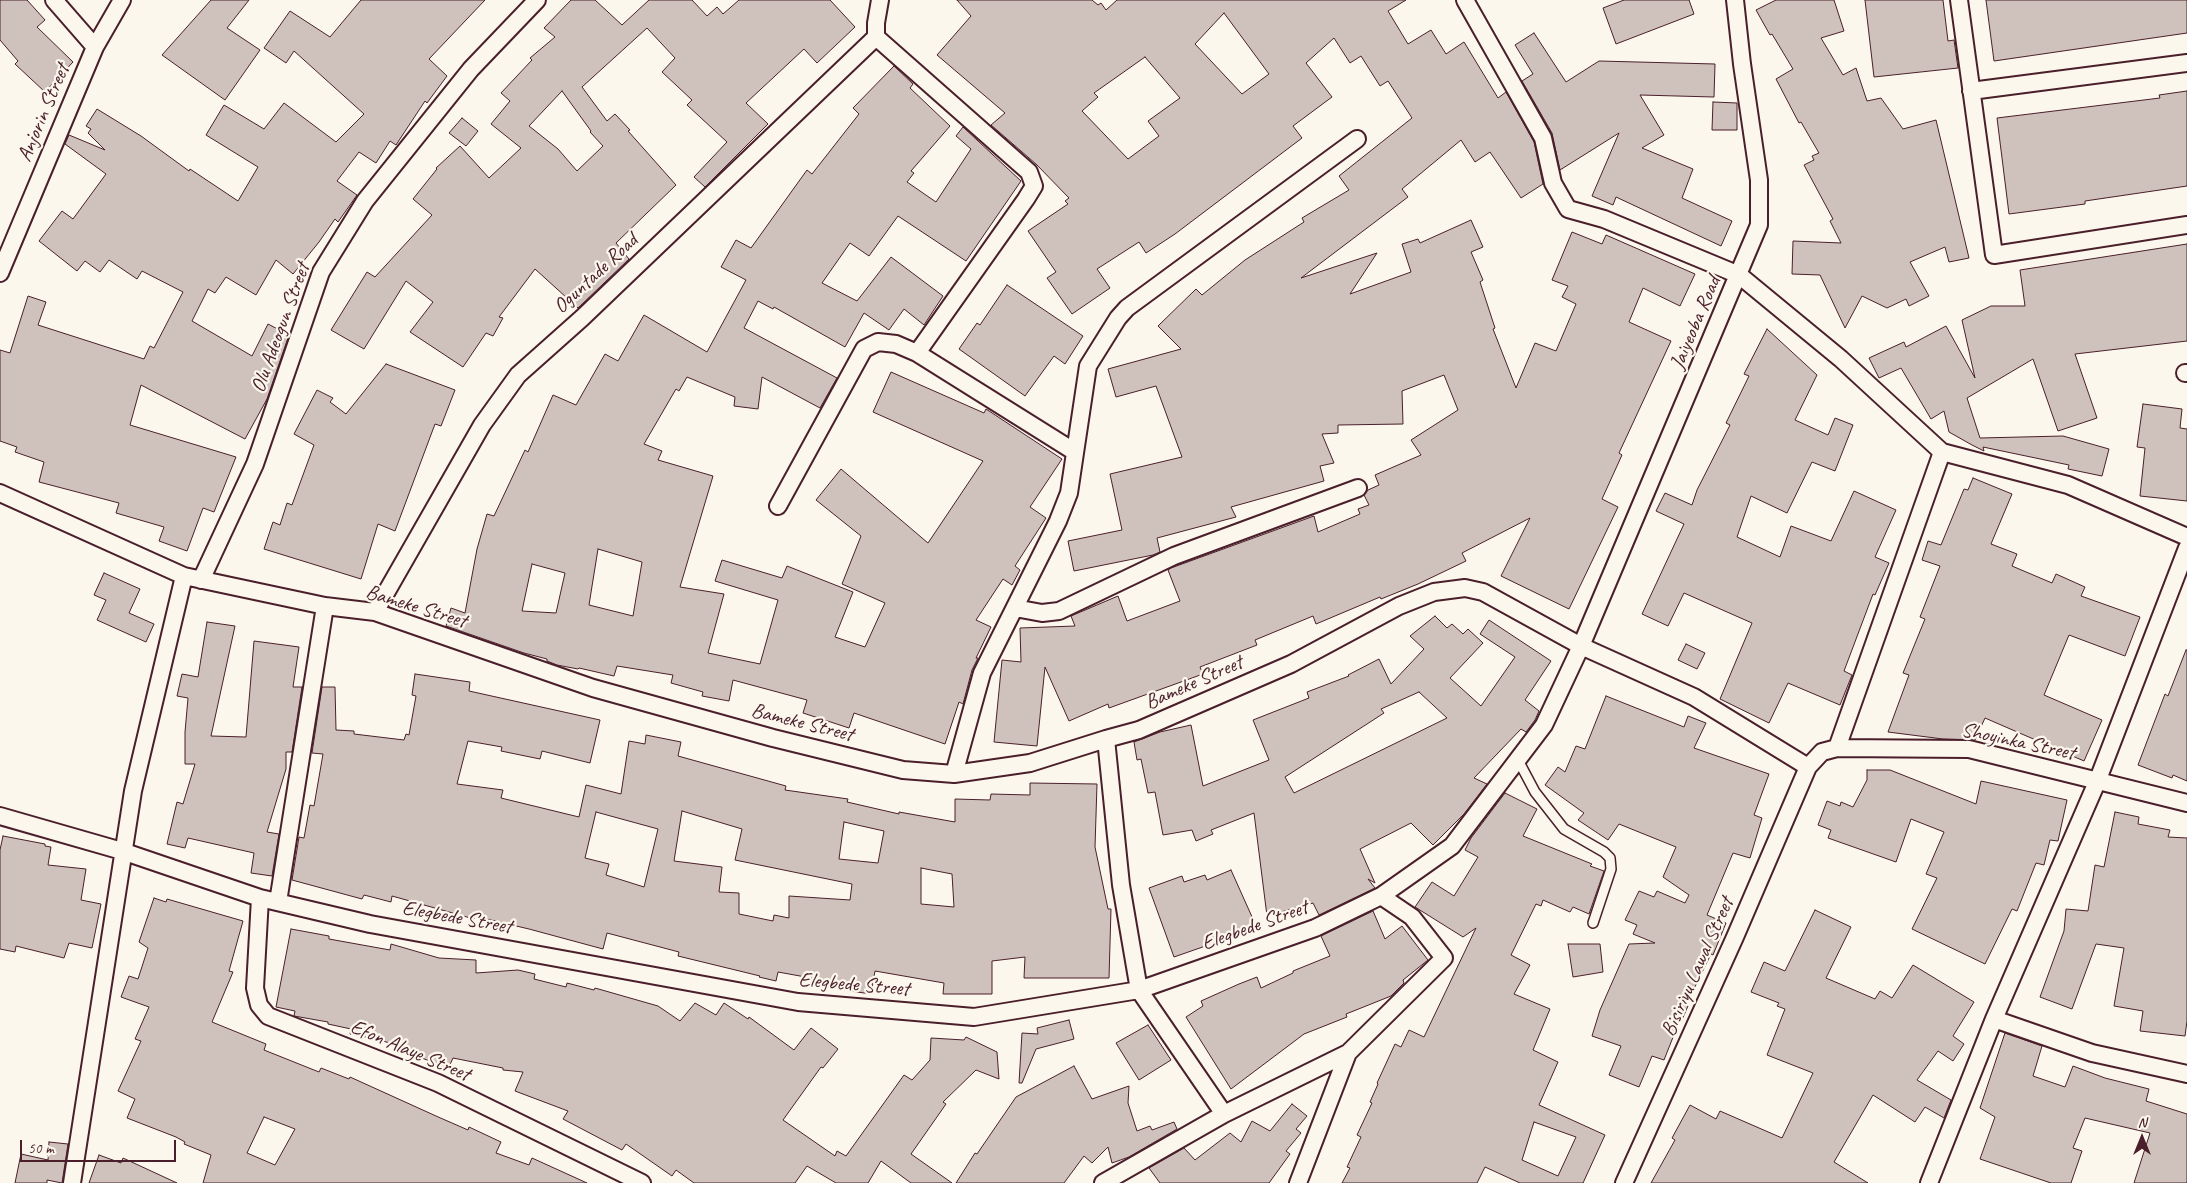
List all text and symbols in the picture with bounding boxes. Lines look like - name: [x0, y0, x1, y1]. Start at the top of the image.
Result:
- street label: Anjorin Street: [12, 61, 76, 165]
- street label: Oguntade Road: [549, 229, 643, 319]
- street label: Olu Adeogun Street: [246, 260, 316, 396]
- street label: Jaiyeoba Road: [1665, 273, 1727, 373]
- street label: Bameke Street: [363, 580, 469, 634]
- street label: Bameke Street: [1141, 650, 1247, 716]
- street label: Bameke Street: [749, 698, 855, 748]
- street label: Shoyinka Street: [1959, 718, 2077, 766]
- street label: Bisiriyu Lawal Street: [1656, 894, 1740, 1040]
- street label: Elegbede Street: [1199, 895, 1311, 957]
- street label: Elegbede Street: [400, 896, 514, 940]
- street label: Elegbede Street: [798, 968, 910, 1002]
- street label: Efon Alaye Street: [347, 1015, 473, 1087]
- north arrow: [2117, 1113, 2167, 1163]
- text: N: [2138, 1114, 2146, 1131]
- scale bar: [22, 1130, 179, 1162]
- text: 50 m: [28, 1139, 54, 1158]

